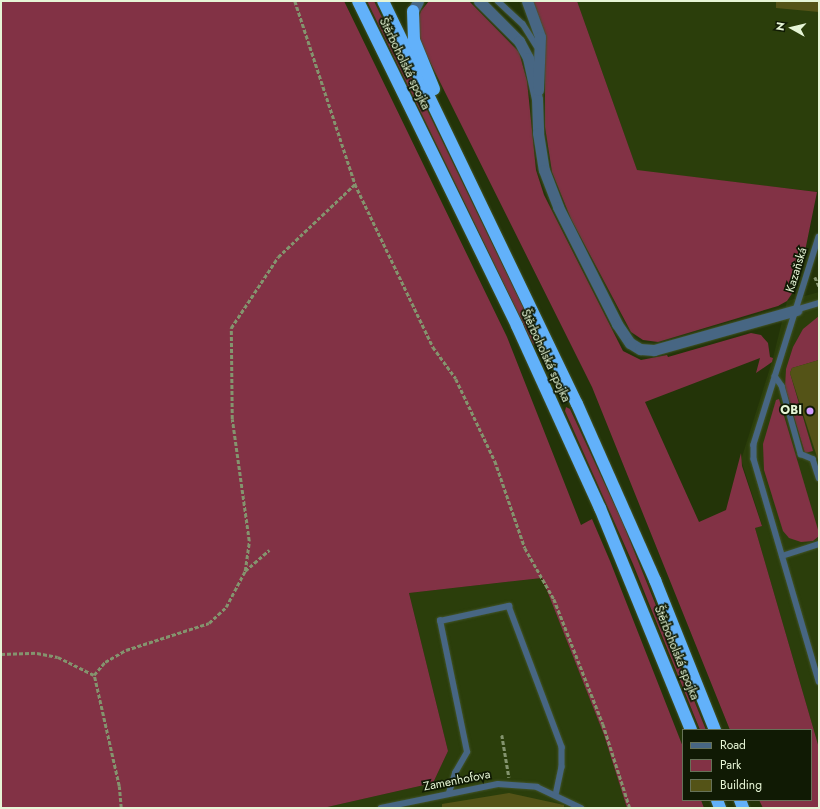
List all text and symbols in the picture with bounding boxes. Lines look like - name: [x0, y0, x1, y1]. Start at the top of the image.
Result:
- north arrow: [772, 8, 812, 48]
- street label: Štěrboholská spojka: [375, 16, 433, 112]
- text: N: [772, 21, 789, 32]
- street label: Kazaňská: [783, 246, 811, 294]
- street label: Štěrboholská spojka: [517, 307, 573, 405]
- place label: OBI: [780, 404, 802, 418]
- marker: OBI: [805, 406, 815, 416]
- street label: Štěrboholská spojka: [650, 604, 702, 702]
- legend: [682, 729, 812, 801]
- text: Road: [720, 736, 746, 754]
- text: Park: [720, 756, 741, 774]
- street label: Zamenhofova: [422, 767, 492, 795]
- text: Building: [720, 776, 762, 794]

